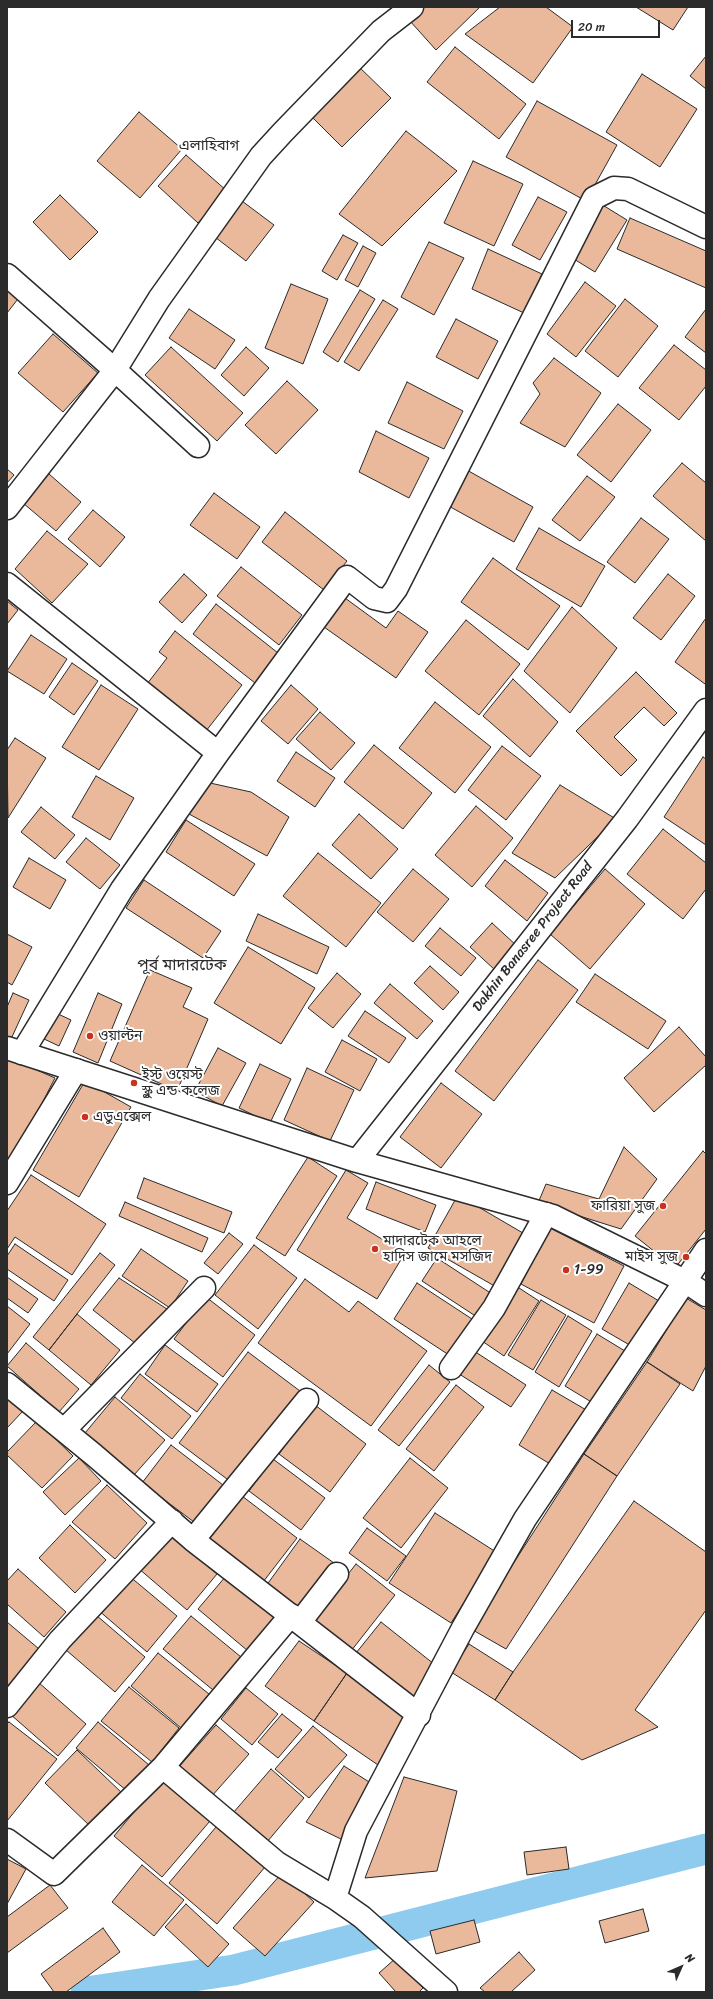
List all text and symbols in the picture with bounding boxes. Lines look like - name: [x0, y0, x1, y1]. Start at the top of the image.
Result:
- scale bar: [573, 12, 662, 38]
- text: 20 m: [578, 16, 605, 38]
- district label: এলাহিবাগ: [179, 137, 239, 155]
- street label: Dakhin Banasree Project Road: [469, 859, 597, 1015]
- district label: পূর্ব মাদারটেক: [137, 956, 227, 976]
- place label: ওয়াল্টন: [98, 1028, 143, 1044]
- marker: ওয়াল্টন: [85, 1031, 95, 1041]
- place label: ইস্ট ওয়েস্ট স্কুল এন্ড কলেজ: [142, 1067, 220, 1100]
- marker: ইস্ট ওয়েস্ট স্কুল এন্ড কলেজ: [129, 1078, 139, 1088]
- place label: এডুএক্সেল: [93, 1109, 151, 1125]
- marker: এডুএক্সেল: [80, 1112, 90, 1122]
- place label: ফারিয়া সুজ: [591, 1198, 655, 1214]
- marker: ফারিয়া সুজ: [658, 1201, 668, 1211]
- place label: মাদারটেক আহলে হাদিস জামে মসজিদ: [383, 1233, 492, 1266]
- marker: মাদারটেক আহলে হাদিস জামে মসজিদ: [370, 1244, 380, 1254]
- place label: মাইস সুজ: [625, 1249, 678, 1265]
- marker: মাইস সুজ: [681, 1252, 691, 1262]
- place label: 1-99: [574, 1262, 604, 1278]
- marker: 1-99: [561, 1265, 571, 1275]
- north arrow: [661, 1947, 701, 1987]
- text: N: [680, 1949, 699, 1968]

